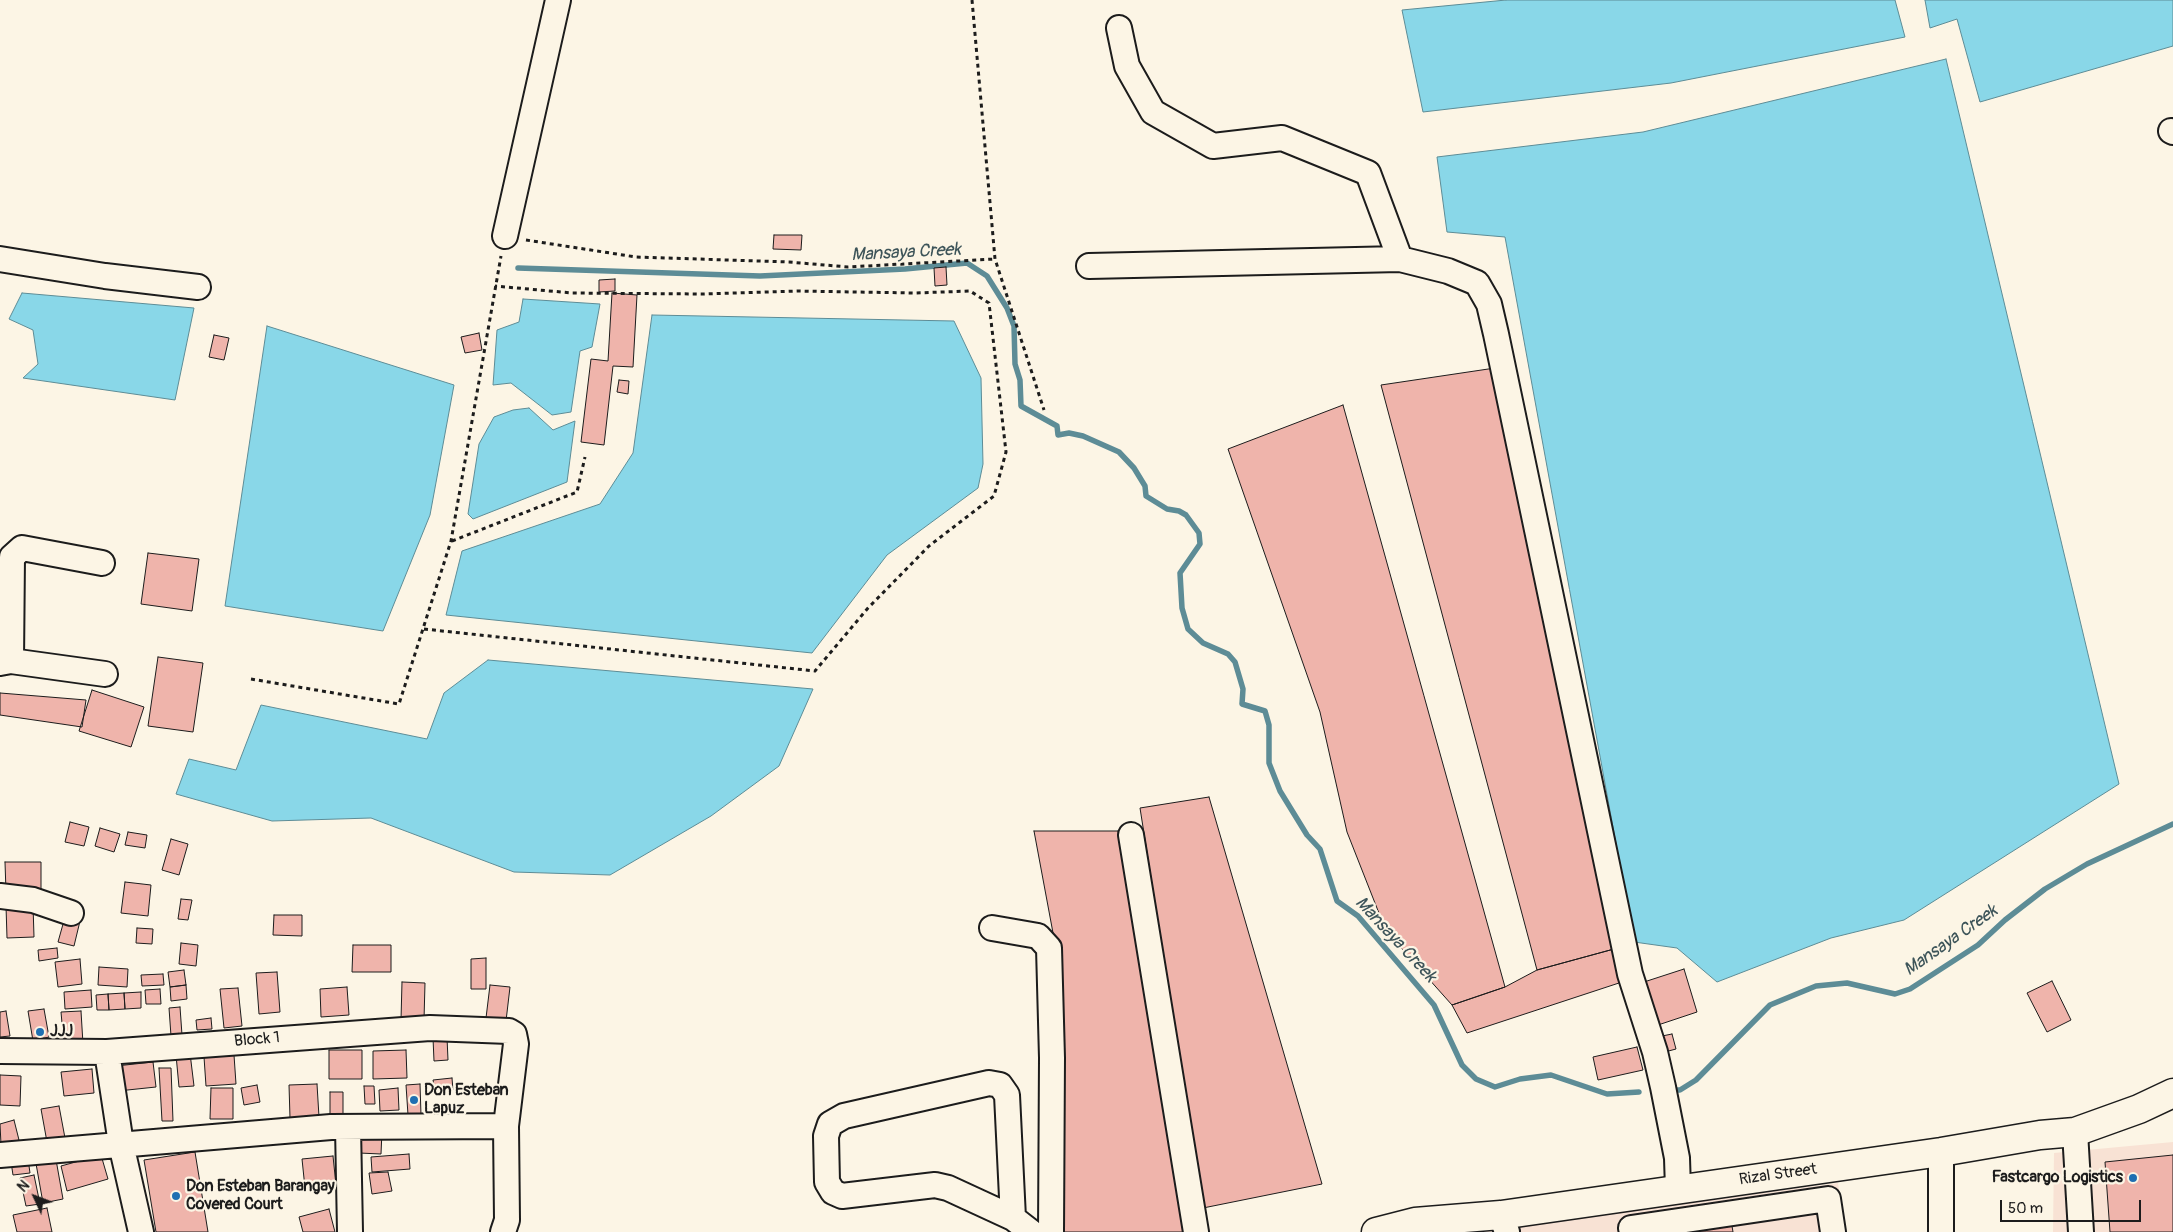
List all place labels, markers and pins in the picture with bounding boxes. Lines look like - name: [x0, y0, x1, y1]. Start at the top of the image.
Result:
- place label: JJJ: [50, 1022, 73, 1042]
- marker: JJJ: [34, 1026, 46, 1038]
- place label: Don Esteban Lapuz: [424, 1081, 509, 1119]
- marker: Don Esteban Lapuz: [408, 1094, 420, 1106]
- place label: Fastcargo Logistics: [1992, 1168, 2123, 1188]
- marker: Fastcargo Logistics: [2127, 1172, 2139, 1184]
- place label: Don Esteban Barangay Covered Court: [186, 1177, 335, 1215]
- marker: Don Esteban Barangay Covered Court: [170, 1190, 182, 1202]

